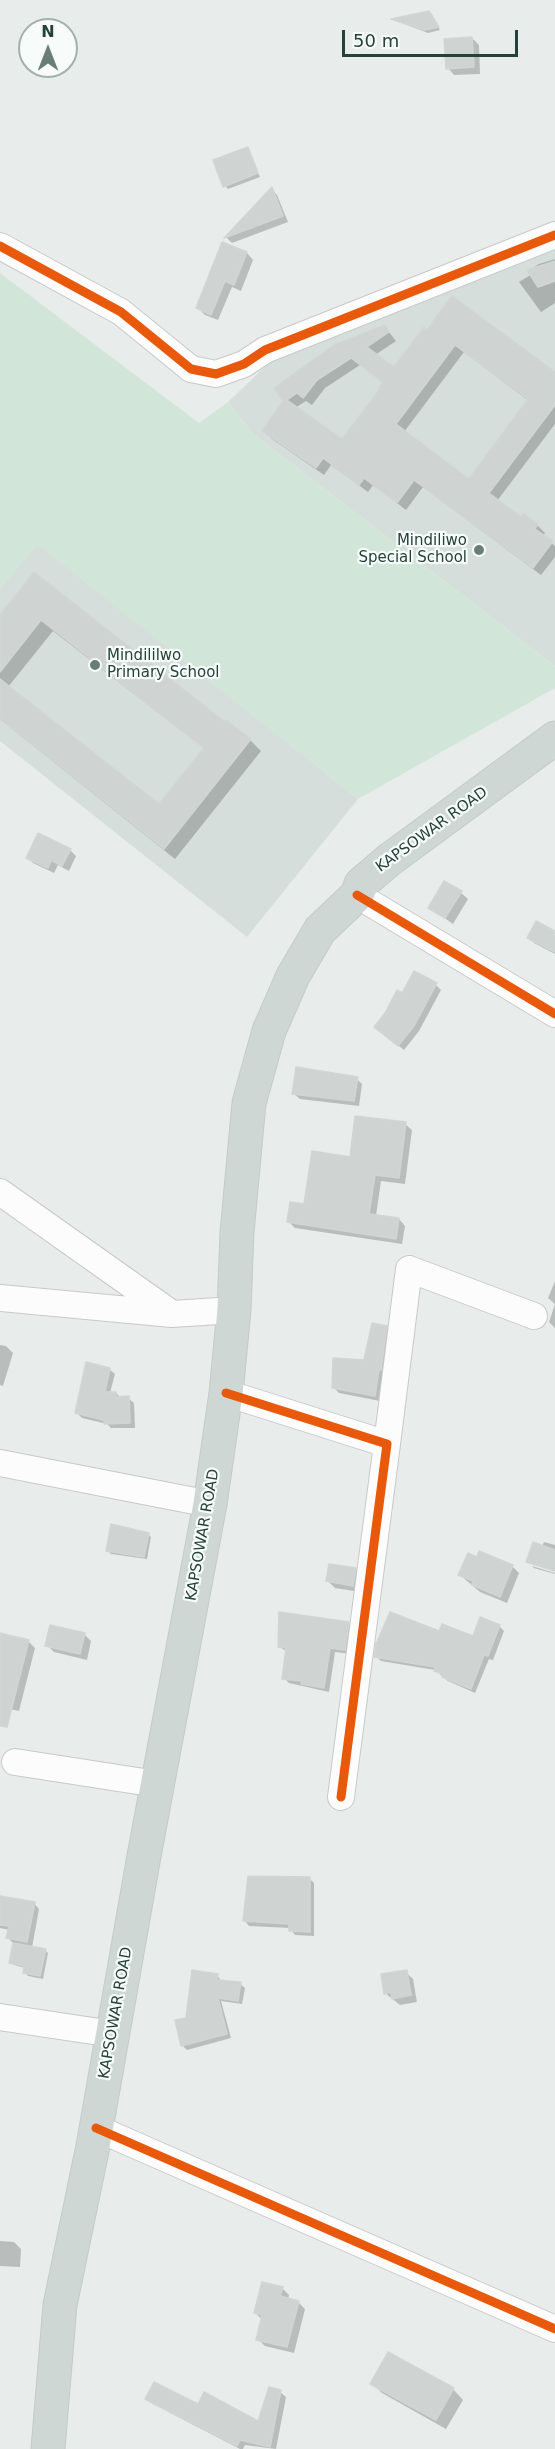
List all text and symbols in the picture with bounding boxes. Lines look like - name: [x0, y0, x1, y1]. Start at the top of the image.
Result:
- north arrow: [18, 18, 78, 78]
- scale bar: [345, 18, 520, 56]
- text: N: [41, 22, 55, 41]
- text: 50 m: [353, 30, 399, 51]
- place label: Mindiliwo Special School: [358, 532, 467, 567]
- marker: Mindiliwo Special School: [472, 543, 486, 557]
- place label: Mindililwo Primary School: [107, 647, 220, 682]
- marker: Mindililwo Primary School: [88, 658, 102, 672]
- street label: KAPSOWAR ROAD: [373, 783, 491, 877]
- street label: KAPSOWAR ROAD: [183, 1468, 223, 1602]
- street label: KAPSOWAR ROAD: [96, 1946, 136, 2080]

